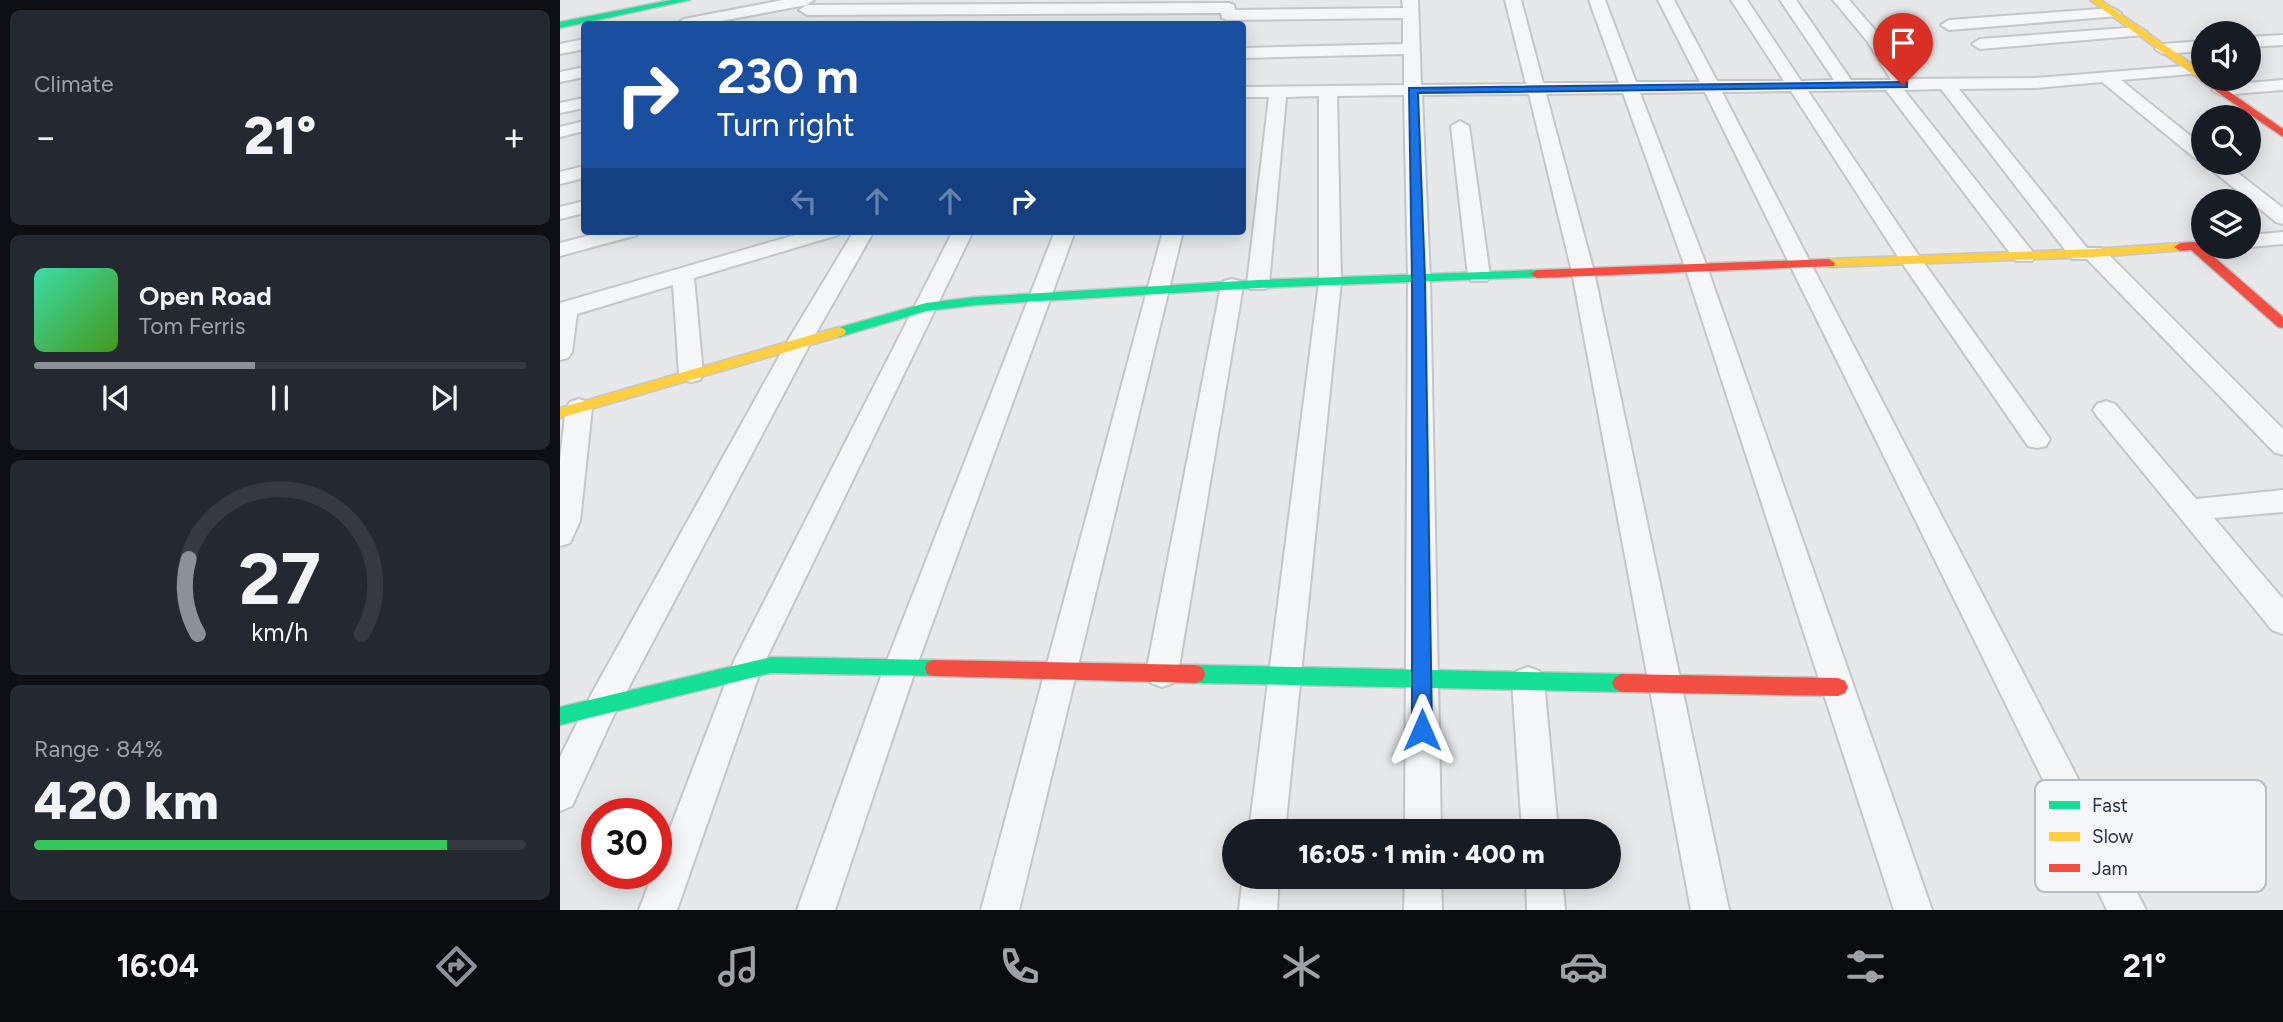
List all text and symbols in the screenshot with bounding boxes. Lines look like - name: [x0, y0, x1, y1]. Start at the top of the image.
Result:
- pin: [1873, 13, 1933, 85]
- map controls: [2191, 21, 2261, 259]
- button: sound: [2191, 21, 2261, 91]
- icon: arrive: [1884, 24, 1922, 62]
- text: 230 m: [717, 46, 859, 105]
- icon: right: [602, 49, 693, 140]
- text: Climate: [34, 70, 113, 98]
- text: 21°: [244, 105, 316, 167]
- button: search: [2191, 105, 2261, 175]
- text: Turn right: [717, 106, 855, 144]
- text: −: [34, 114, 58, 160]
- text: +: [502, 114, 526, 160]
- icon: left: [785, 182, 823, 220]
- icon: ahead: [858, 182, 896, 220]
- icon: ahead: [931, 182, 969, 220]
- icon: right: [1004, 182, 1042, 220]
- button: layers: [2191, 189, 2261, 259]
- text: Open Road: [139, 280, 272, 312]
- text: Tom Ferris: [139, 312, 245, 340]
- icon: previous: [97, 379, 135, 417]
- icon: pause: [261, 379, 299, 417]
- icon: next: [425, 379, 463, 417]
- text: 27: [239, 535, 321, 622]
- text: km/h: [251, 616, 309, 646]
- position arrow: [1385, 693, 1459, 767]
- text: Range · 84%: [34, 735, 163, 763]
- text: 420 km: [34, 770, 219, 832]
- legend: [2035, 780, 2266, 892]
- text: Fast: [2092, 794, 2128, 817]
- speed limit sign: 30: [581, 798, 672, 889]
- text: Slow: [2092, 825, 2134, 848]
- text: 16:05 · 1 min · 400 m: [1298, 838, 1545, 870]
- text: Jam: [2092, 857, 2128, 880]
- icon: directions: [432, 942, 481, 991]
- icon: music: [714, 942, 763, 991]
- icon: phone: [995, 942, 1044, 991]
- icon: climate: [1277, 942, 1326, 991]
- icon: car: [1559, 942, 1608, 991]
- icon: filters: [1841, 942, 1890, 991]
- text: 16:04: [116, 947, 199, 985]
- text: 21°: [2122, 947, 2167, 985]

